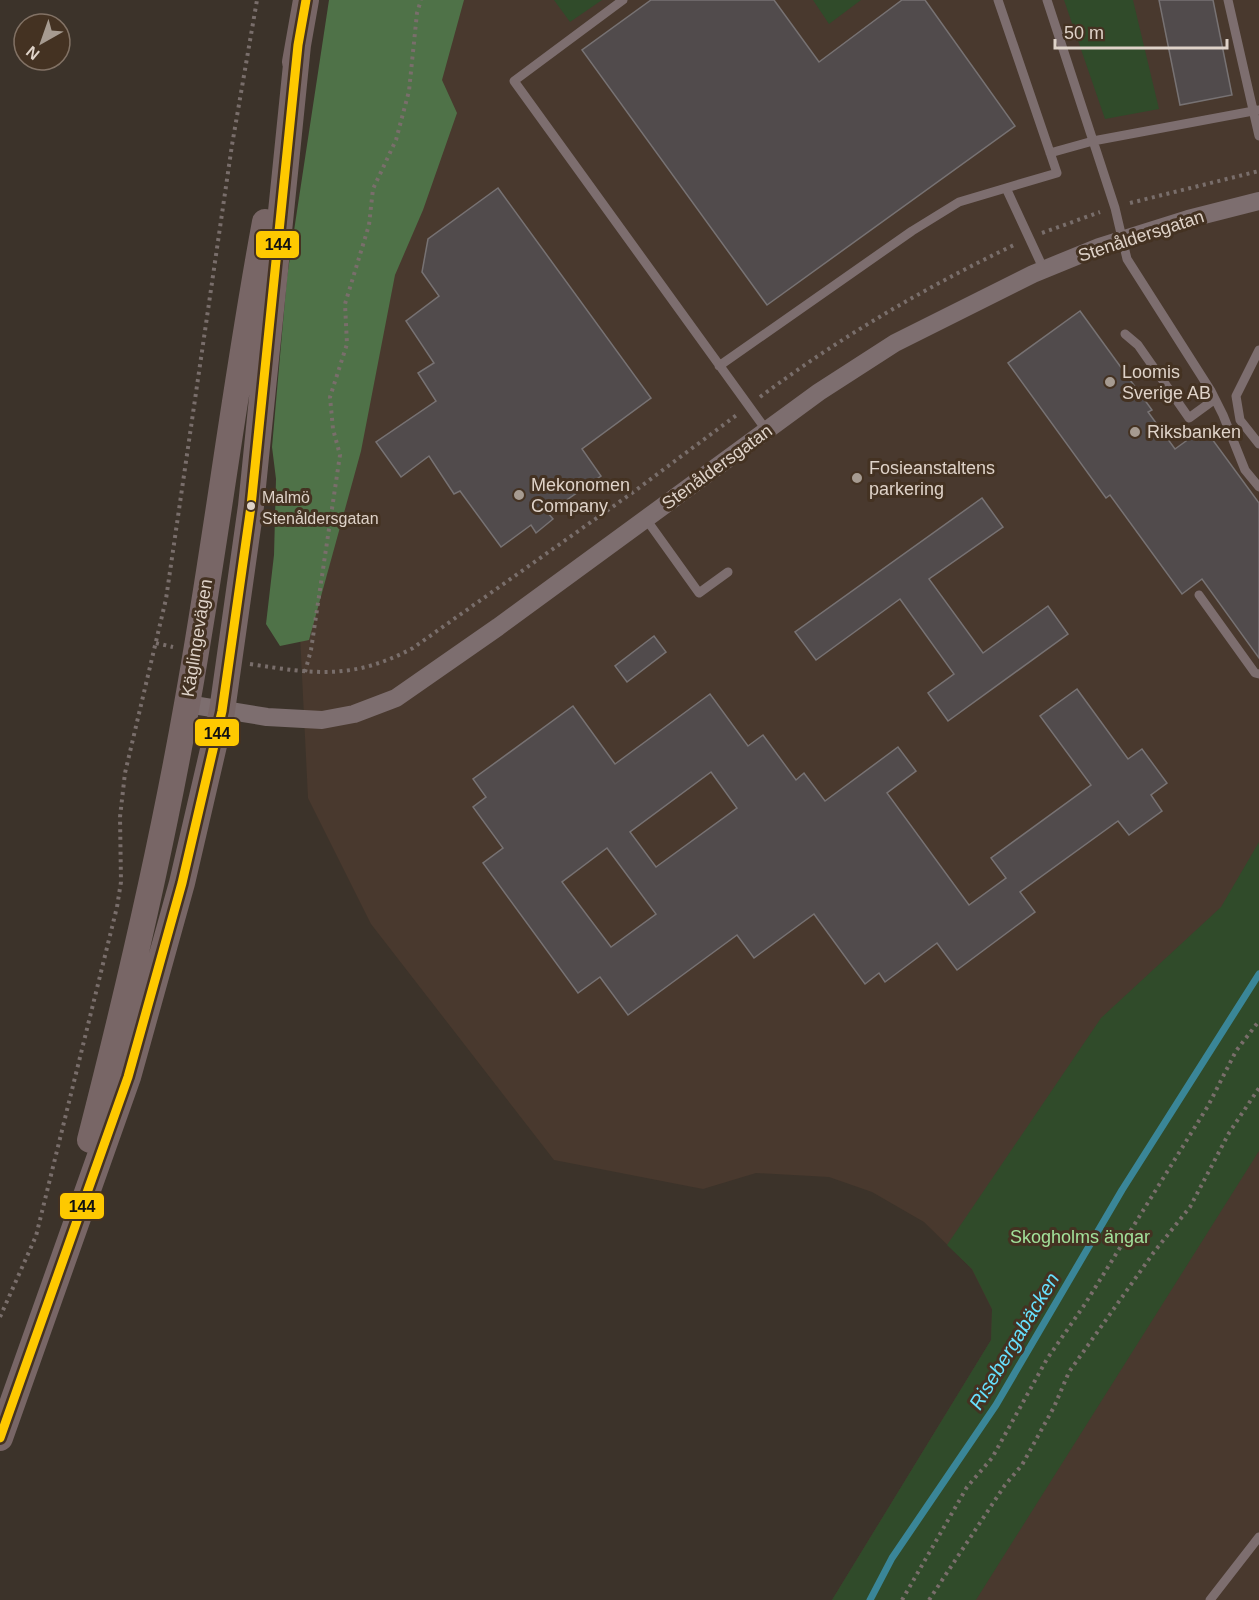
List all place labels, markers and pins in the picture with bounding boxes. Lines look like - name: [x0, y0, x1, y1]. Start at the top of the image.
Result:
- place label: Loomis Sverige AB: [1122, 362, 1211, 403]
- marker: Loomis Sverige AB: [1103, 375, 1117, 389]
- place label: Riksbanken: [1147, 422, 1241, 442]
- marker: Riksbanken: [1128, 425, 1142, 439]
- place label: Fosieanstaltens parkering: [869, 458, 995, 499]
- marker: Fosieanstaltens parkering: [850, 471, 864, 485]
- place label: Mekonomen Company: [531, 475, 630, 516]
- marker: Mekonomen Company: [512, 488, 526, 502]
- place label: Malmö Stenåldersgatan: [262, 489, 379, 527]
- marker: Malmö Stenåldersgatan: [245, 500, 257, 512]

